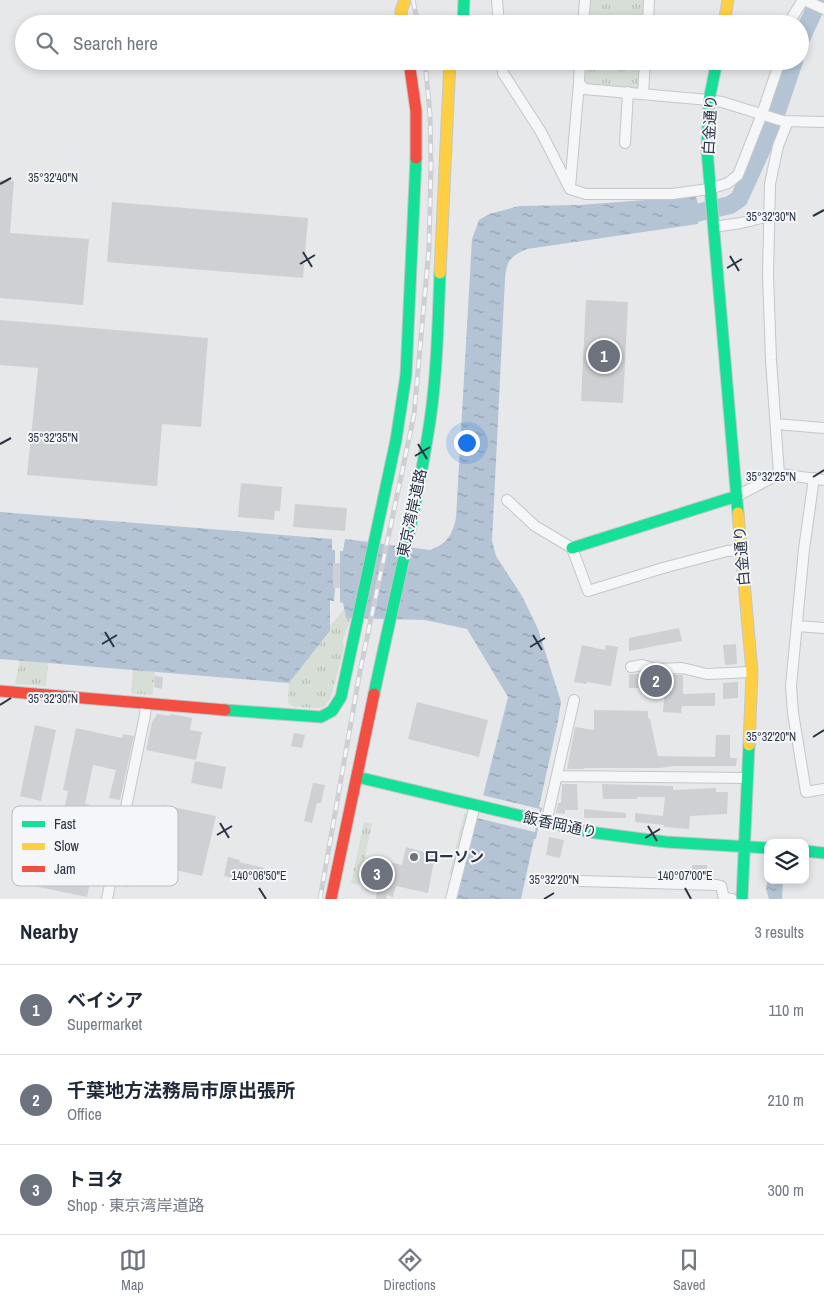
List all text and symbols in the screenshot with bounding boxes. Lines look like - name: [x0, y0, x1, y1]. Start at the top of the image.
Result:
- search box: [15, 15, 809, 70]
- icon: search: [33, 29, 61, 57]
- text: Search here: [73, 30, 158, 56]
- street label: 白金通り: [697, 94, 722, 155]
- text: 35°32'40"N: [28, 170, 78, 186]
- text: 35°32'30"N: [746, 209, 796, 225]
- pin: 1: [588, 337, 620, 375]
- text: 35°32'35"N: [28, 430, 78, 446]
- your location: [454, 430, 480, 456]
- street label: 東京湾岸道路: [392, 467, 431, 559]
- text: 35°32'25"N: [746, 469, 796, 485]
- street label: 白金通り: [728, 525, 755, 587]
- pin: 2: [640, 662, 672, 700]
- text: 35°32'30"N: [28, 691, 78, 707]
- text: 35°32'20"N: [746, 729, 796, 745]
- legend: [12, 806, 178, 886]
- street label: 飯香岡通り: [521, 806, 599, 843]
- text: Fast: [54, 815, 76, 833]
- text: Slow: [54, 837, 80, 855]
- map controls: [764, 839, 809, 884]
- button: layers: [764, 839, 809, 884]
- place label: ローソン: [424, 846, 484, 867]
- marker: ローソン: [408, 851, 420, 863]
- pin: 3: [361, 855, 393, 893]
- text: Jam: [54, 860, 76, 878]
- text: 140°06'50"E: [231, 868, 287, 884]
- text: 140°07'00"E: [657, 868, 713, 884]
- text: 35°32'20"N: [529, 872, 579, 888]
- text: Nearby: [20, 917, 78, 946]
- text: 3 results: [754, 921, 804, 943]
- text: ベイシア: [67, 987, 143, 1013]
- text: 1: [32, 999, 40, 1021]
- text: 110 m: [768, 999, 804, 1021]
- text: Supermarket: [67, 1013, 142, 1035]
- text: 千葉地方法務局市原出張所: [67, 1077, 295, 1103]
- text: 2: [32, 1089, 40, 1111]
- text: 210 m: [768, 1089, 804, 1111]
- text: Office: [67, 1103, 102, 1125]
- text: トヨタ: [67, 1166, 124, 1192]
- text: 3: [32, 1179, 40, 1201]
- text: 300 m: [768, 1179, 804, 1201]
- text: Shop · 東京湾岸道路: [67, 1194, 205, 1216]
- tab: Map: [119, 1246, 147, 1294]
- tab: Directions: [384, 1246, 436, 1294]
- tab: Saved: [673, 1246, 705, 1294]

